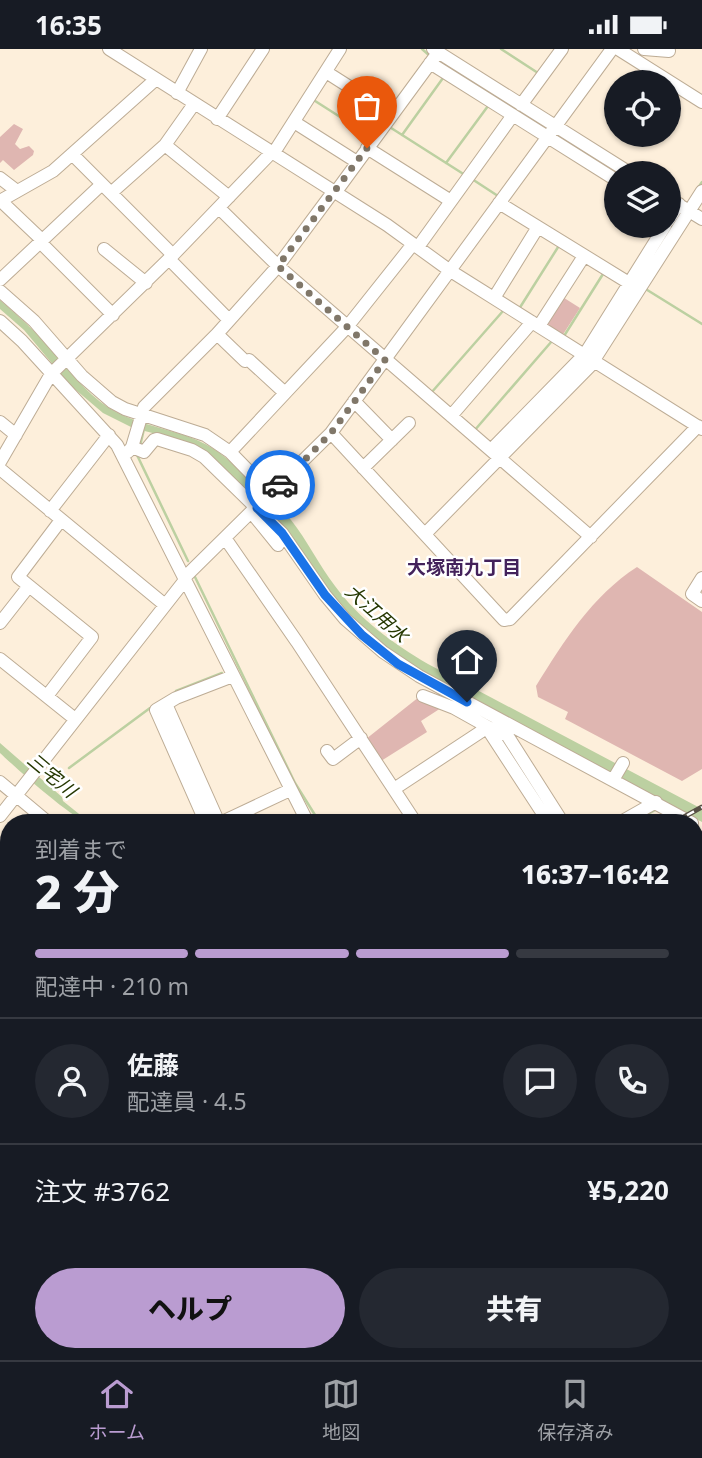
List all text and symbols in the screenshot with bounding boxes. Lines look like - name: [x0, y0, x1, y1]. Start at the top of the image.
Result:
- text: 16:35: [35, 7, 102, 43]
- map controls: [604, 70, 681, 238]
- button: locate: [604, 70, 681, 147]
- pin: [337, 76, 397, 148]
- icon: bag: [348, 87, 386, 125]
- button: layers: [604, 161, 681, 238]
- courier: [245, 450, 315, 520]
- icon: car: [261, 466, 299, 504]
- district label: 大塚南九丁目: [407, 554, 521, 580]
- water label: 大江用水: [340, 578, 415, 649]
- pin: [437, 630, 497, 702]
- icon: home: [448, 641, 486, 679]
- water label: 三宅川: [22, 747, 84, 805]
- text: 到着まで: [35, 833, 127, 865]
- text: 16:37–16:42: [521, 856, 669, 892]
- text: 2 分: [35, 860, 120, 922]
- text: 配達中 · 210 m: [35, 970, 189, 1002]
- button: person: [35, 1044, 109, 1118]
- button: chat: [503, 1044, 577, 1118]
- button: phone: [595, 1044, 669, 1118]
- text: 佐藤: [127, 1047, 179, 1083]
- text: 配達員 · 4.5: [127, 1085, 247, 1117]
- text: ¥5,220: [587, 1172, 669, 1208]
- text: 注文 #3762: [35, 1173, 170, 1209]
- button: ヘルプ: [35, 1268, 345, 1348]
- button: 共有: [359, 1268, 669, 1348]
- tab: ホーム: [89, 1375, 145, 1445]
- tab: 地図: [322, 1375, 360, 1445]
- tab: 保存済み: [537, 1375, 613, 1445]

